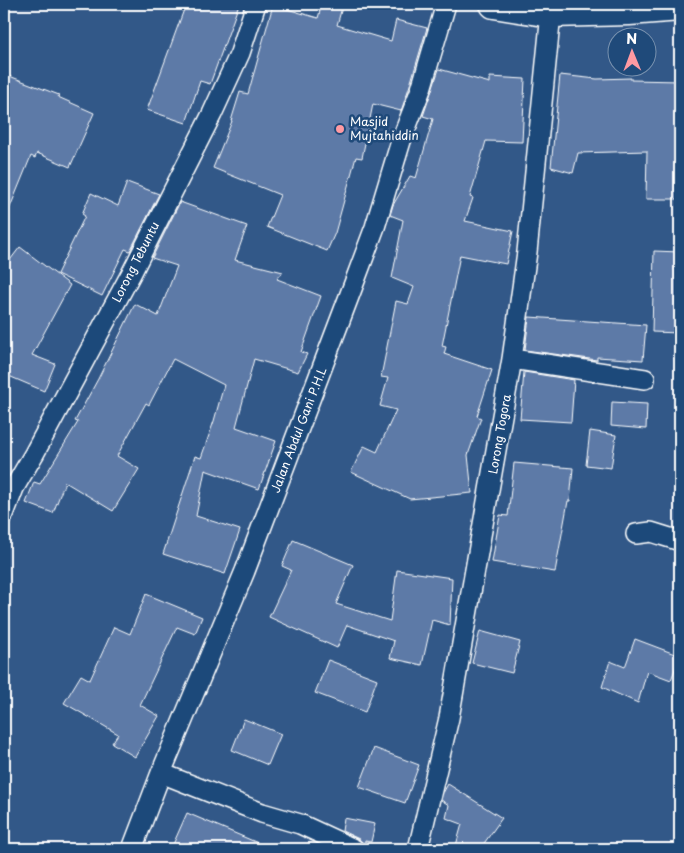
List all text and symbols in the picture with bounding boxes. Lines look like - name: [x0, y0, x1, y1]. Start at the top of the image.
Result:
- north arrow: [606, 28, 656, 78]
- text: N: [626, 28, 637, 49]
- place label: Masjid Mujtahiddin: [350, 112, 419, 144]
- marker: Masjid Mujtahiddin: [334, 123, 346, 135]
- street label: Lorong Tebuntu: [107, 218, 163, 305]
- street label: Jalan Abdul Gani P.H.L: [266, 364, 330, 495]
- street label: Lorong Togora: [483, 392, 515, 475]

